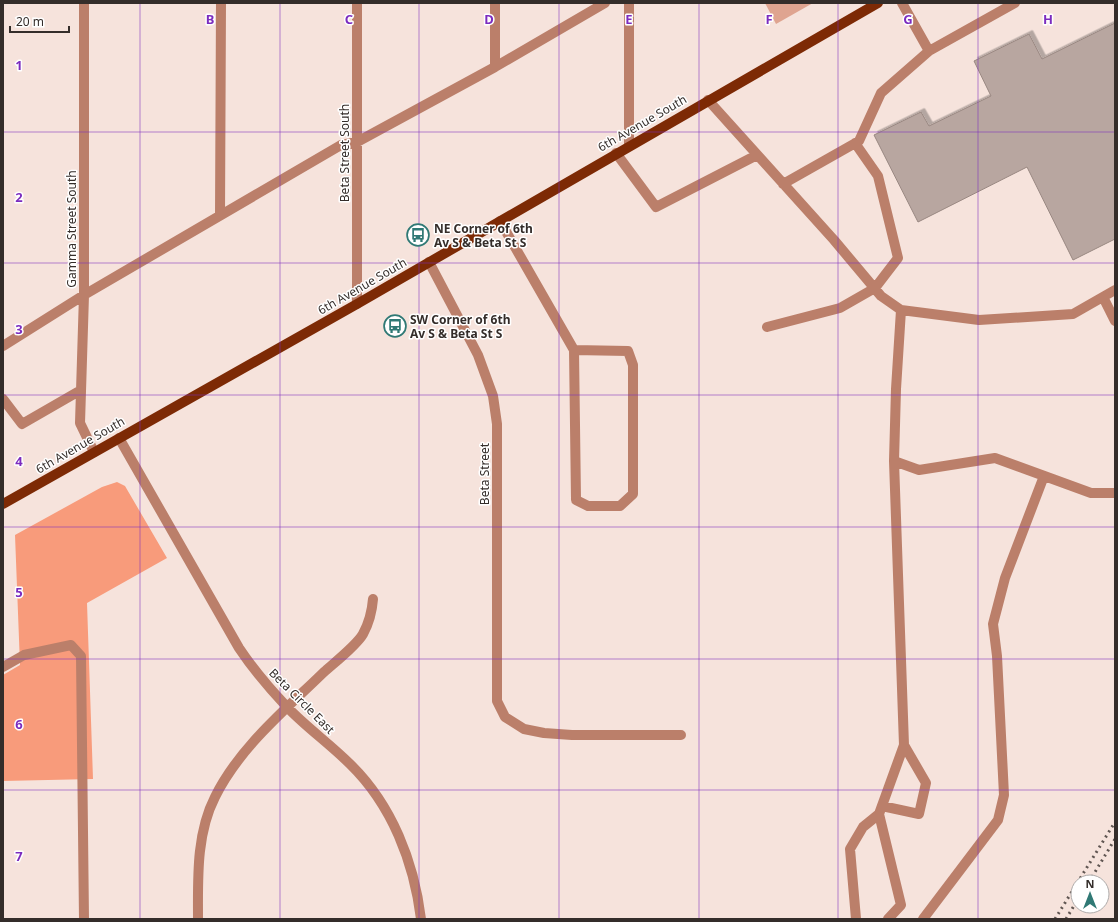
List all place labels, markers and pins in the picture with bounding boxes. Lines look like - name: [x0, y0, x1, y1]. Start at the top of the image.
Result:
- place label: NE Corner of 6th Av S & Beta St S: [434, 220, 533, 251]
- bus stop icon: NE Corner of 6th Av S & Beta St S: [405, 222, 431, 248]
- place label: SW Corner of 6th Av S & Beta St S: [410, 311, 511, 342]
- bus stop icon: SW Corner of 6th Av S & Beta St S: [382, 313, 408, 339]

